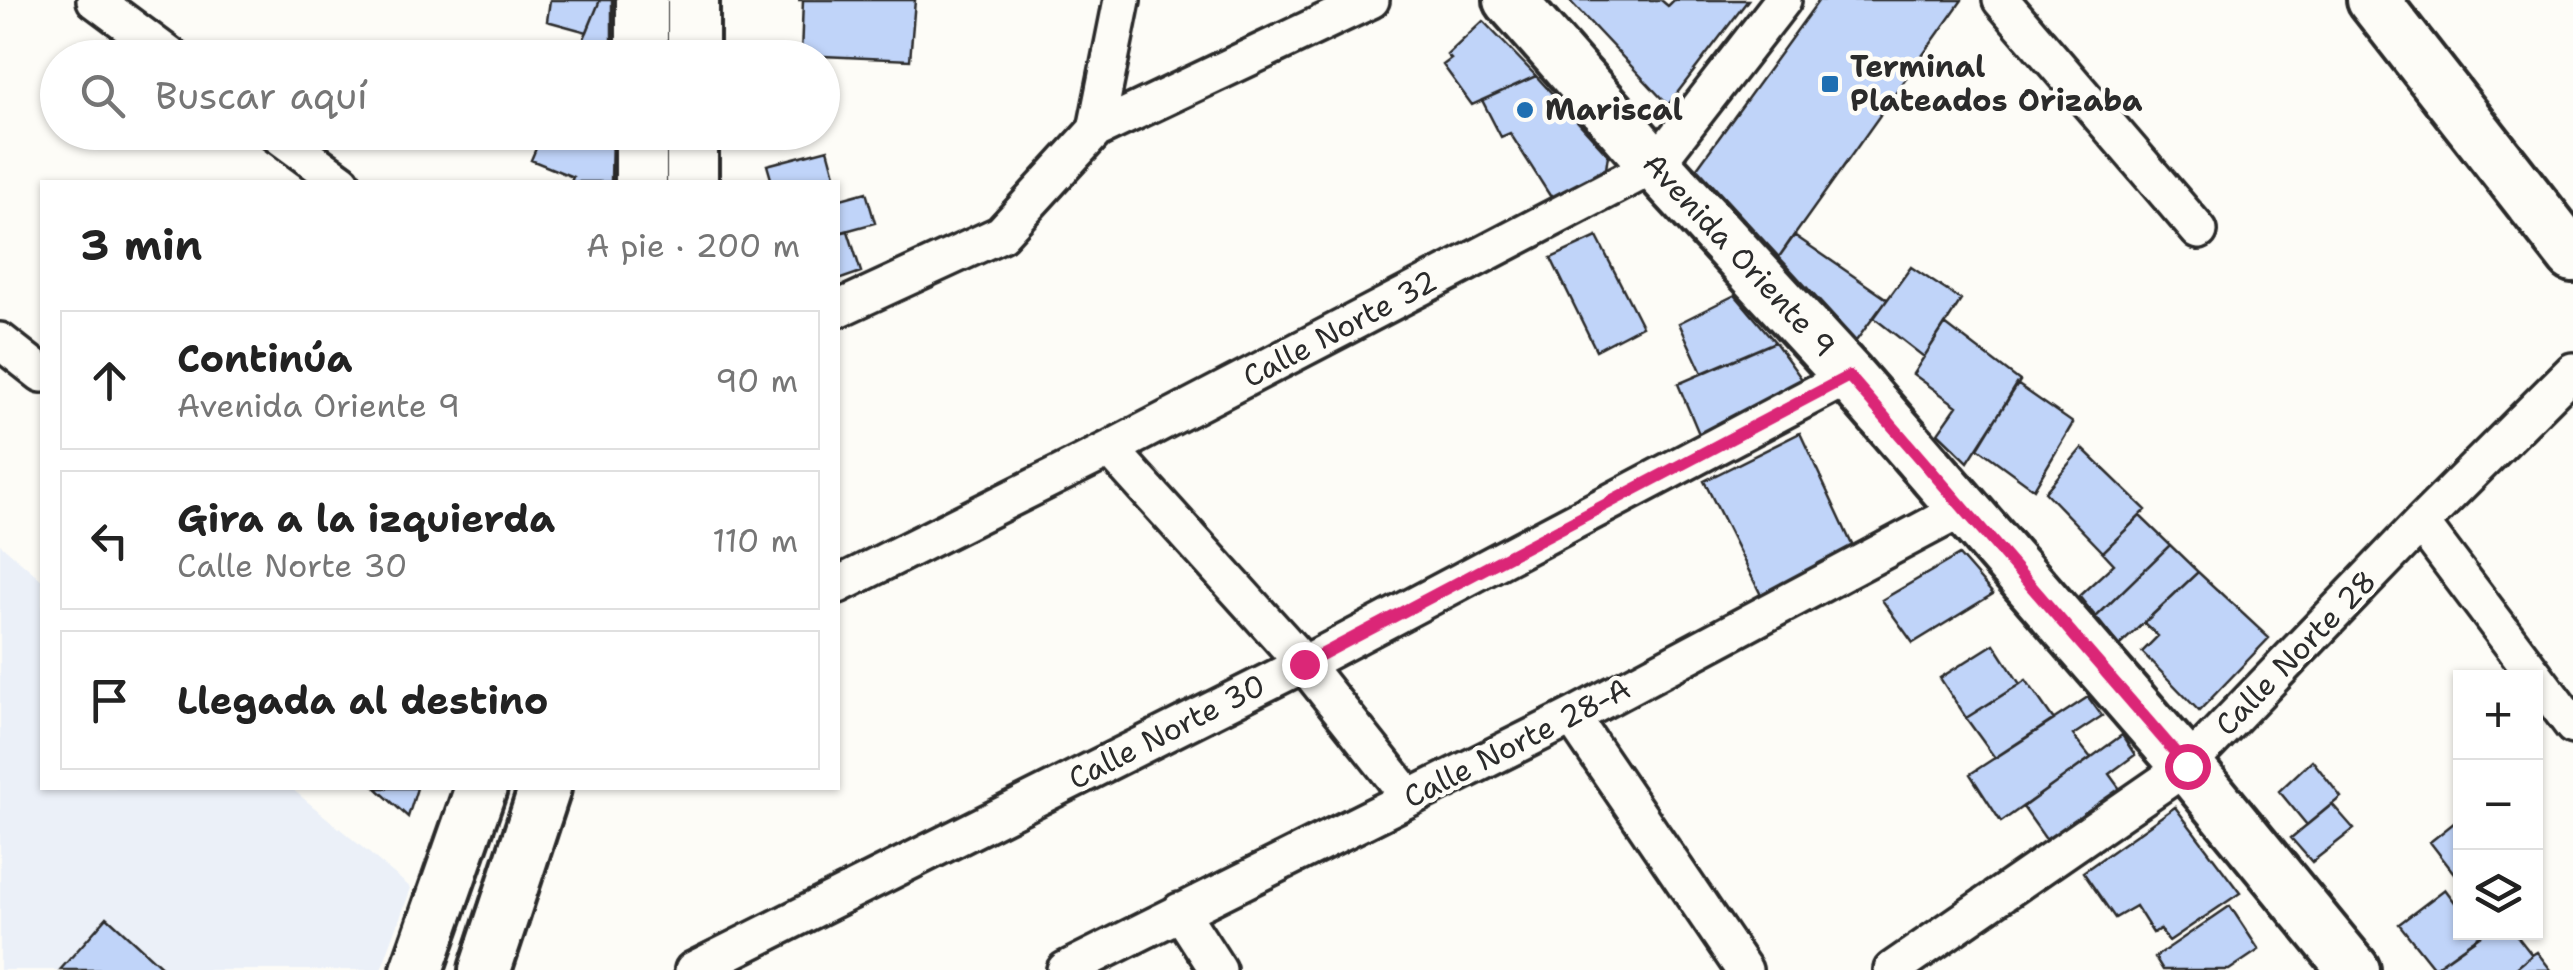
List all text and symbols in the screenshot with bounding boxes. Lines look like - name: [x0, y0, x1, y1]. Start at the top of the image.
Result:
- search box: [40, 40, 840, 150]
- place label: Terminal Plateados Orizaba: [1850, 46, 2143, 121]
- icon: search: [75, 68, 130, 123]
- text: Buscar aquí: [155, 70, 368, 121]
- marker: Terminal Plateados Orizaba: [1819, 73, 1841, 95]
- place label: Mariscal: [1545, 89, 1683, 130]
- marker: Mariscal: [1514, 99, 1536, 121]
- street label: Avenida Oriente 9: [1634, 144, 1845, 366]
- text: 3 min: [80, 217, 202, 273]
- text: A pie · 200 m: [586, 224, 800, 267]
- street label: Calle Norte 32: [1235, 260, 1444, 397]
- text: Continúa: [177, 333, 352, 384]
- icon: ahead: [82, 353, 137, 408]
- text: 90 m: [715, 359, 798, 402]
- text: Avenida Oriente 9: [177, 384, 460, 427]
- text: Gira a la izquierda: [177, 493, 555, 544]
- icon: left: [82, 513, 137, 568]
- text: 110 m: [712, 519, 798, 562]
- text: Calle Norte 30: [177, 544, 407, 587]
- street label: Calle Norte 28: [2206, 561, 2385, 744]
- route end: [1282, 642, 1328, 688]
- street label: Calle Norte 30: [1061, 664, 1272, 799]
- street label: Calle Norte 28-A: [1396, 668, 1637, 817]
- map controls: [2453, 670, 2543, 940]
- button: +: [2453, 670, 2543, 760]
- icon: arrive: [82, 673, 137, 728]
- text: Llegada al destino: [177, 675, 548, 726]
- route start: [2165, 744, 2211, 790]
- button: −: [2453, 760, 2543, 850]
- button: layers: [2453, 850, 2543, 940]

